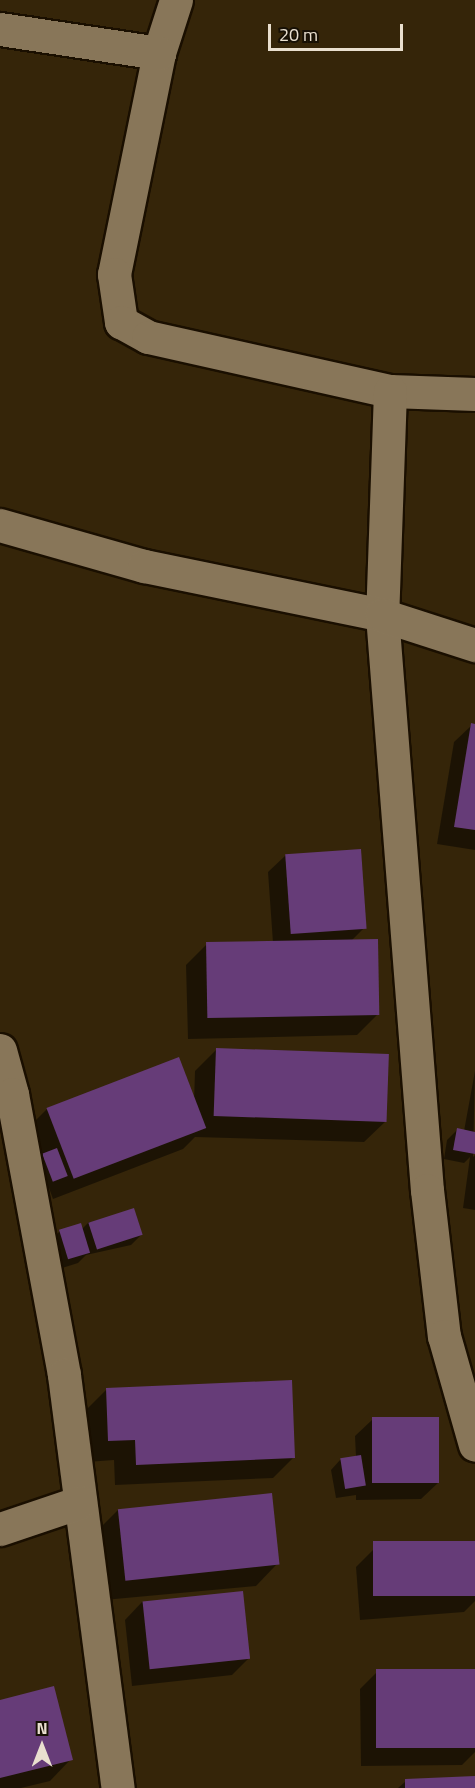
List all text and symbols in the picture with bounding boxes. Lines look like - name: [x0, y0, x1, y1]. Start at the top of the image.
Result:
- scale bar: [271, 12, 406, 50]
- text: 20 m: [279, 21, 318, 48]
- north arrow: [12, 1716, 72, 1776]
- text: N: [36, 1716, 48, 1740]

